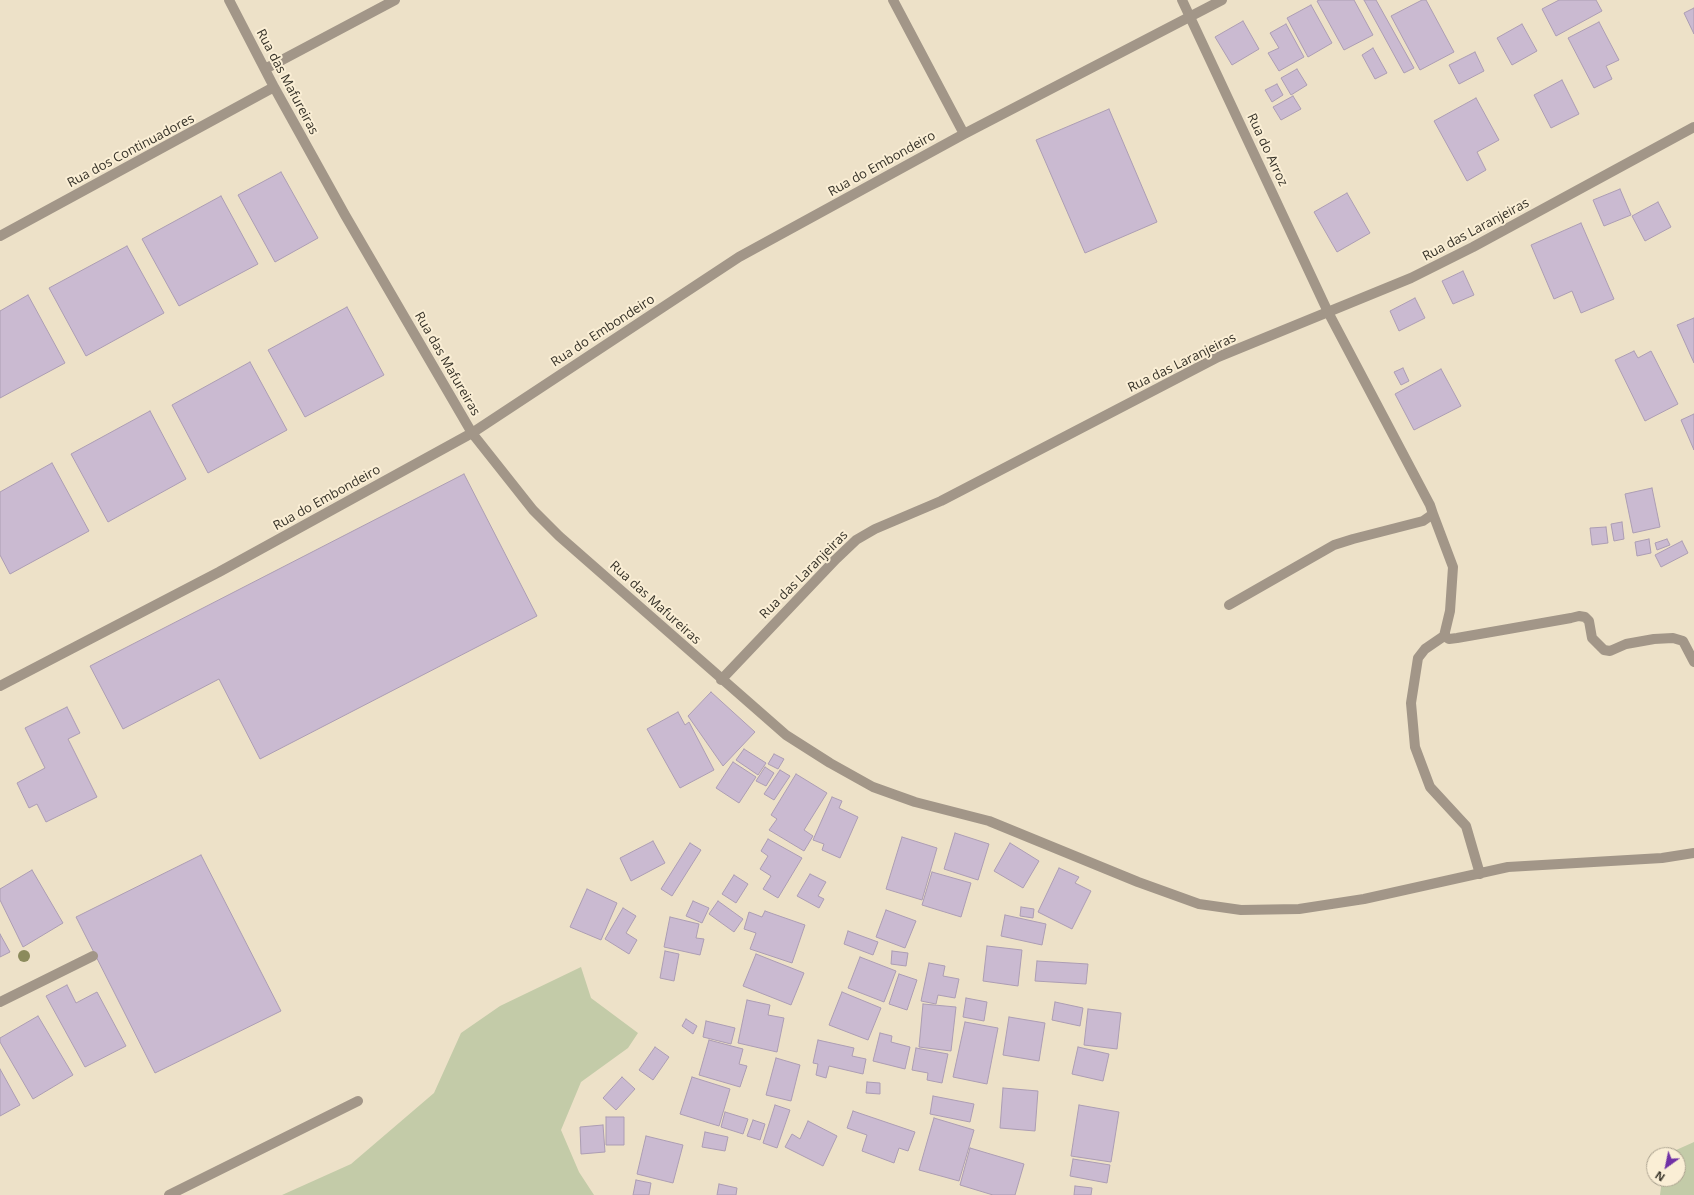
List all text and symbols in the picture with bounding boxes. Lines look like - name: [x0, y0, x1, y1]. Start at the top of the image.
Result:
- street label: Rua das Mafureiras: [253, 27, 321, 137]
- street label: Rua dos Continuadores: [65, 111, 197, 191]
- street label: Rua do Arroz: [1243, 111, 1291, 189]
- street label: Rua do Embondeiro: [826, 128, 938, 200]
- street label: Rua das Laranjeiras: [1420, 195, 1532, 265]
- street label: Rua do Embondeiro: [548, 292, 658, 370]
- street label: Rua das Mafureiras: [411, 309, 483, 419]
- street label: Rua das Laranjeiras: [1125, 330, 1239, 396]
- street label: Rua do Embondeiro: [271, 462, 383, 534]
- street label: Rua das Laranjeiras: [757, 528, 851, 622]
- street label: Rua das Mafureiras: [606, 558, 704, 648]
- north arrow: [1646, 1147, 1686, 1187]
- text: N: [1652, 1168, 1668, 1185]

